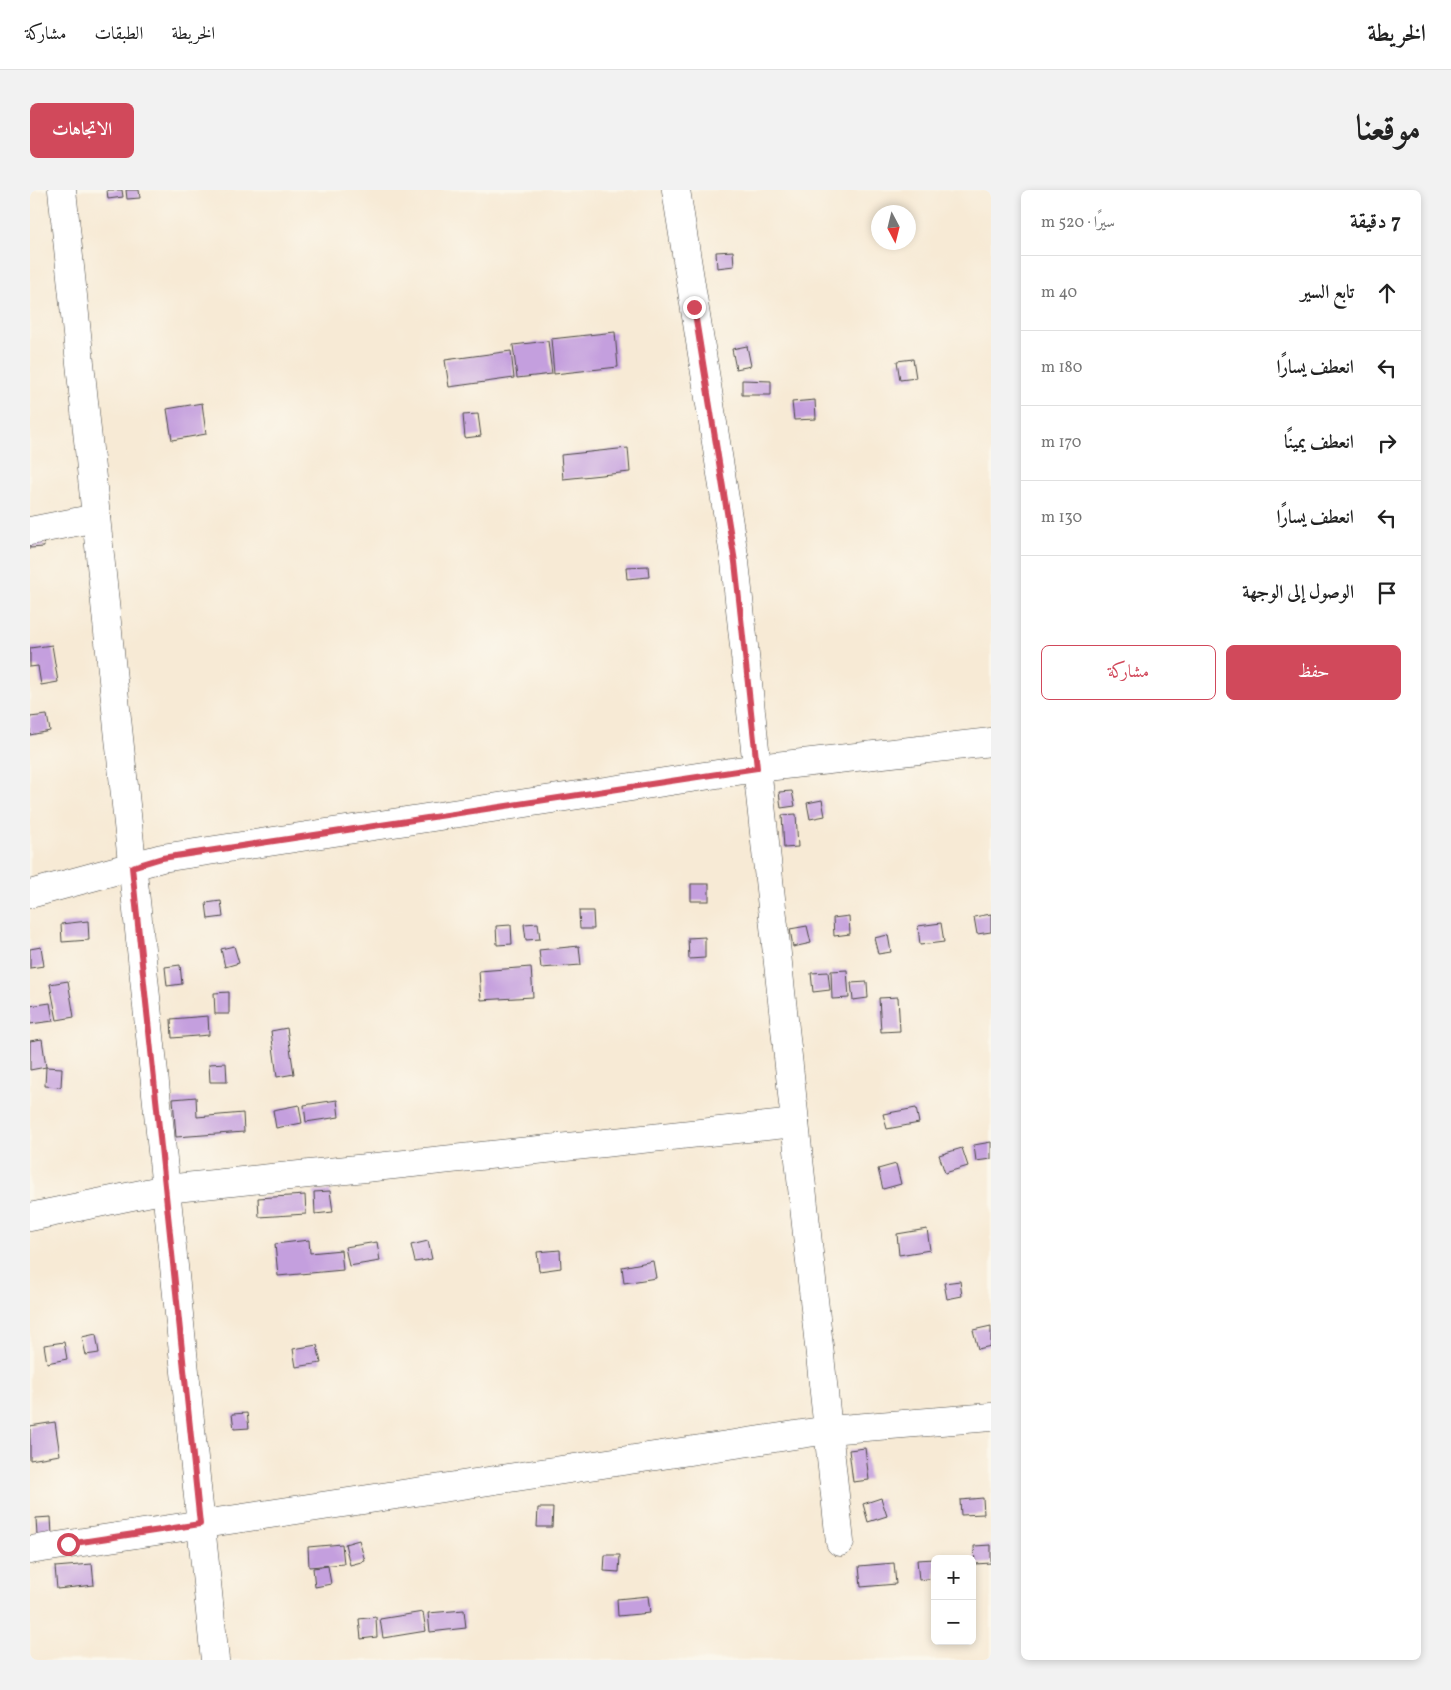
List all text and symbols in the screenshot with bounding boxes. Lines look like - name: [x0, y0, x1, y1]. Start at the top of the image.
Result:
- text: الخريطة: [1368, 18, 1426, 52]
- text: مشاركة: [25, 22, 66, 47]
- text: الطبقات: [94, 22, 143, 47]
- text: الخريطة: [171, 22, 215, 47]
- button: الاتجاهات: [30, 103, 134, 158]
- text: موقعنا: [1356, 106, 1421, 154]
- north arrow: [871, 205, 916, 250]
- text: 7 دقيقة: [1350, 208, 1401, 237]
- text: سيرًا · 520 m: [1041, 212, 1115, 234]
- icon: ahead: [1373, 279, 1401, 307]
- text: تابع السير: [1301, 280, 1354, 306]
- text: 40 m: [1041, 282, 1077, 304]
- route end: [683, 296, 706, 319]
- icon: left: [1373, 354, 1401, 382]
- text: انعطف يسارًا: [1276, 355, 1354, 381]
- text: 180 m: [1041, 357, 1082, 379]
- icon: right: [1373, 429, 1401, 457]
- text: انعطف يمينًا: [1284, 430, 1354, 456]
- text: 170 m: [1041, 432, 1081, 454]
- icon: left: [1373, 504, 1401, 532]
- text: انعطف يسارًا: [1276, 505, 1354, 531]
- text: 130 m: [1041, 507, 1082, 529]
- icon: arrive: [1373, 579, 1401, 607]
- text: الوصول إلى الوجهة: [1242, 580, 1354, 606]
- button: مشاركة: [1041, 645, 1216, 700]
- button: حفظ: [1226, 645, 1401, 700]
- route start: [57, 1533, 80, 1556]
- map controls: [931, 1555, 976, 1645]
- button: +: [931, 1555, 976, 1600]
- button: −: [931, 1600, 976, 1645]

